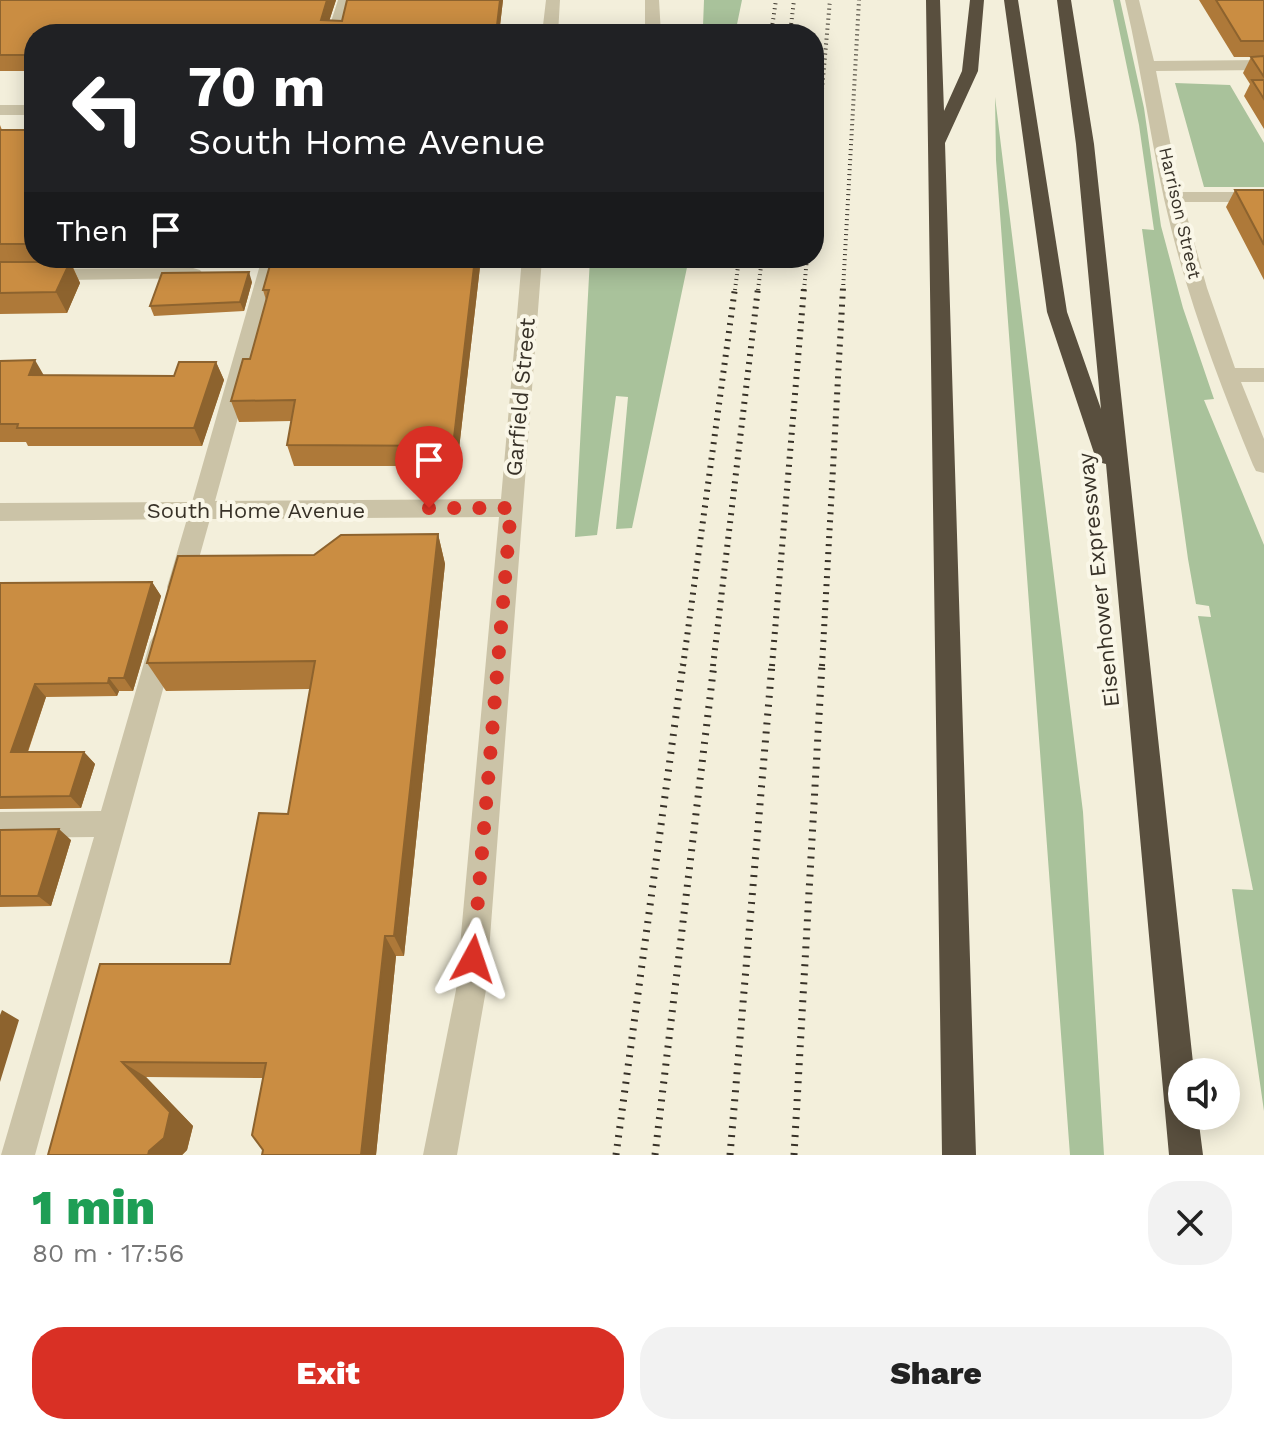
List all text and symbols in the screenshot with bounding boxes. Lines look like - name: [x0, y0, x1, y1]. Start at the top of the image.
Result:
- text: 70 m: [188, 54, 325, 120]
- icon: left: [56, 56, 160, 160]
- text: South Home Avenue: [188, 121, 546, 163]
- street label: Harrison Street: [1155, 145, 1206, 281]
- icon: arrive: [144, 208, 188, 252]
- text: Then: [56, 213, 128, 248]
- street label: Garfield Street: [501, 317, 540, 477]
- pin: [395, 426, 463, 508]
- icon: arrive: [407, 438, 451, 482]
- street label: Eisenhower Expressway: [1073, 451, 1124, 708]
- street label: South Home Avenue: [147, 498, 365, 523]
- position arrow: [431, 917, 515, 1001]
- map controls: [1168, 1058, 1240, 1130]
- button: sound: [1168, 1058, 1240, 1130]
- text: 1 min: [32, 1179, 155, 1236]
- button: close: [1148, 1181, 1232, 1265]
- text: 80 m · 17:56: [32, 1238, 184, 1268]
- button: Exit: [32, 1327, 624, 1419]
- button: Share: [640, 1327, 1232, 1419]

